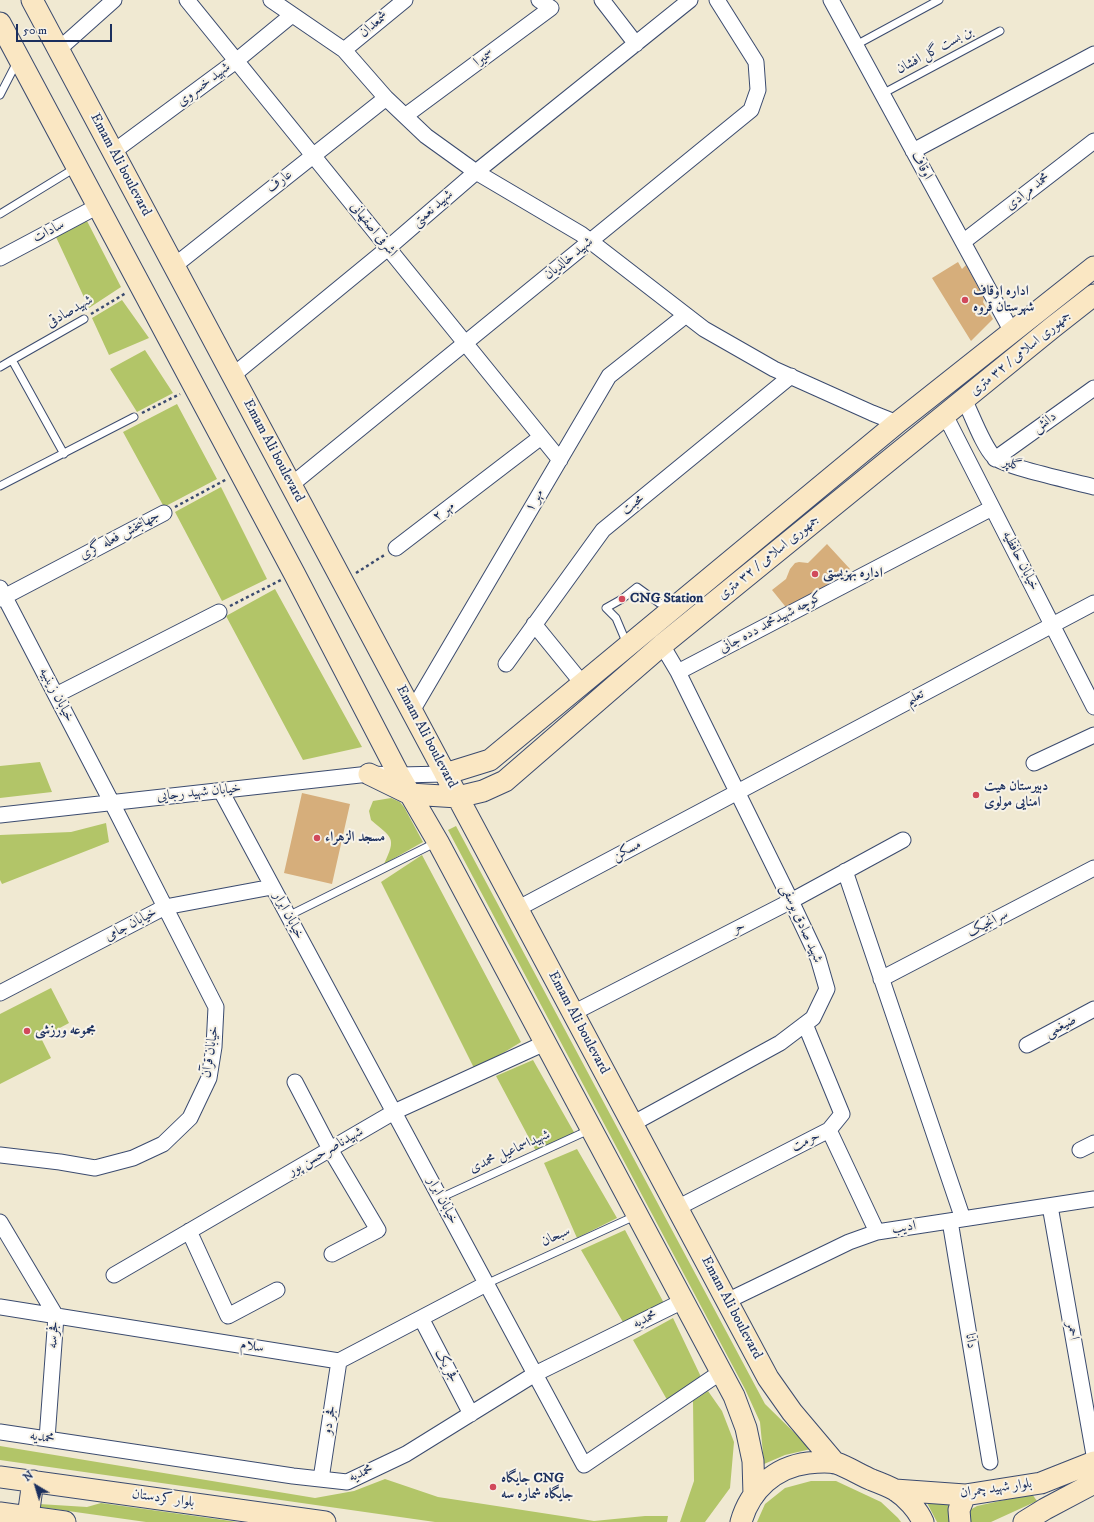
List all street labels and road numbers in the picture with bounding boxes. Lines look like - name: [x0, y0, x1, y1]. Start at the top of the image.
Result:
- street label: شمعدان: [356, 8, 392, 42]
- street label: بن بست گل افشان: [894, 24, 976, 78]
- street label: سمیرا: [471, 45, 497, 71]
- street label: شهید خسروی: [174, 59, 234, 111]
- street label: Emam Ali boulevard: [86, 111, 154, 219]
- street label: اوقاف: [906, 149, 936, 183]
- street label: عارف: [264, 167, 296, 197]
- street label: محمد مرادی: [1003, 170, 1053, 214]
- street label: شهید نعمتی: [409, 187, 457, 231]
- street label: اشرفی اصفهانی: [346, 199, 400, 261]
- street label: سادات: [30, 217, 68, 247]
- street label: شهید خالدیان: [541, 234, 597, 284]
- street label: شهیدصادقی: [44, 292, 96, 332]
- street label: جمهوری اسلامی / ۳۲ متری: [967, 308, 1075, 400]
- street label: Emam Ali boulevard: [239, 397, 307, 505]
- street label: دانش: [1030, 409, 1060, 437]
- street label: گلپر: [1000, 454, 1024, 476]
- street label: مهر ۱: [522, 487, 548, 515]
- street label: محبت: [618, 491, 648, 519]
- street label: مهر ۲: [430, 498, 458, 526]
- street label: جهانبخش فعله گری: [77, 508, 163, 564]
- street label: جمهوری اسلامی / ۳۲ متری: [715, 512, 823, 604]
- street label: خیابان حافظیه: [998, 528, 1042, 594]
- street label: کوچه شهیدمحمد دده جانی: [716, 589, 826, 657]
- street label: خیابان زینبیه: [35, 665, 77, 725]
- street label: Emam Ali boulevard: [392, 683, 460, 791]
- street label: تعلیم: [903, 686, 927, 710]
- street label: خیابان شهید رجایی: [156, 780, 242, 806]
- street label: مسکن: [610, 836, 644, 866]
- street label: شهید صادق یوسفی: [776, 882, 826, 966]
- street label: خیابان ابرار: [269, 890, 307, 942]
- street label: خیابان جامی: [102, 904, 160, 946]
- street label: سرانجیک: [965, 906, 1011, 942]
- street label: حر: [730, 918, 748, 938]
- street label: Emam Ali boulevard: [544, 969, 612, 1077]
- street label: ضیغمی: [1042, 1012, 1080, 1042]
- street label: خیابان قرآن: [199, 1025, 223, 1079]
- street label: شهیدناصرحسن پور: [285, 1124, 367, 1180]
- street label: شهیداسماعیل محمدی: [467, 1127, 553, 1177]
- street label: حرمت: [789, 1128, 823, 1156]
- street label: خیابان ابرار: [423, 1175, 461, 1227]
- street label: ادیب: [891, 1218, 917, 1238]
- street label: سبحان: [539, 1223, 573, 1251]
- street label: Emam Ali boulevard: [697, 1254, 765, 1362]
- street label: محمدیه: [630, 1307, 660, 1333]
- street label: فجرسه: [45, 1321, 63, 1349]
- street label: احمر: [1062, 1321, 1082, 1341]
- street label: دانا: [961, 1332, 979, 1350]
- street label: سلام: [239, 1337, 265, 1357]
- street label: فجر یک: [430, 1346, 462, 1386]
- street label: فجر دو: [319, 1404, 341, 1436]
- street label: محمدیه: [28, 1428, 56, 1448]
- street label: محمدیه: [346, 1461, 376, 1487]
- street label: بلوار شهید چمران: [959, 1476, 1033, 1502]
- street label: بلوار کردستان: [131, 1486, 195, 1512]

